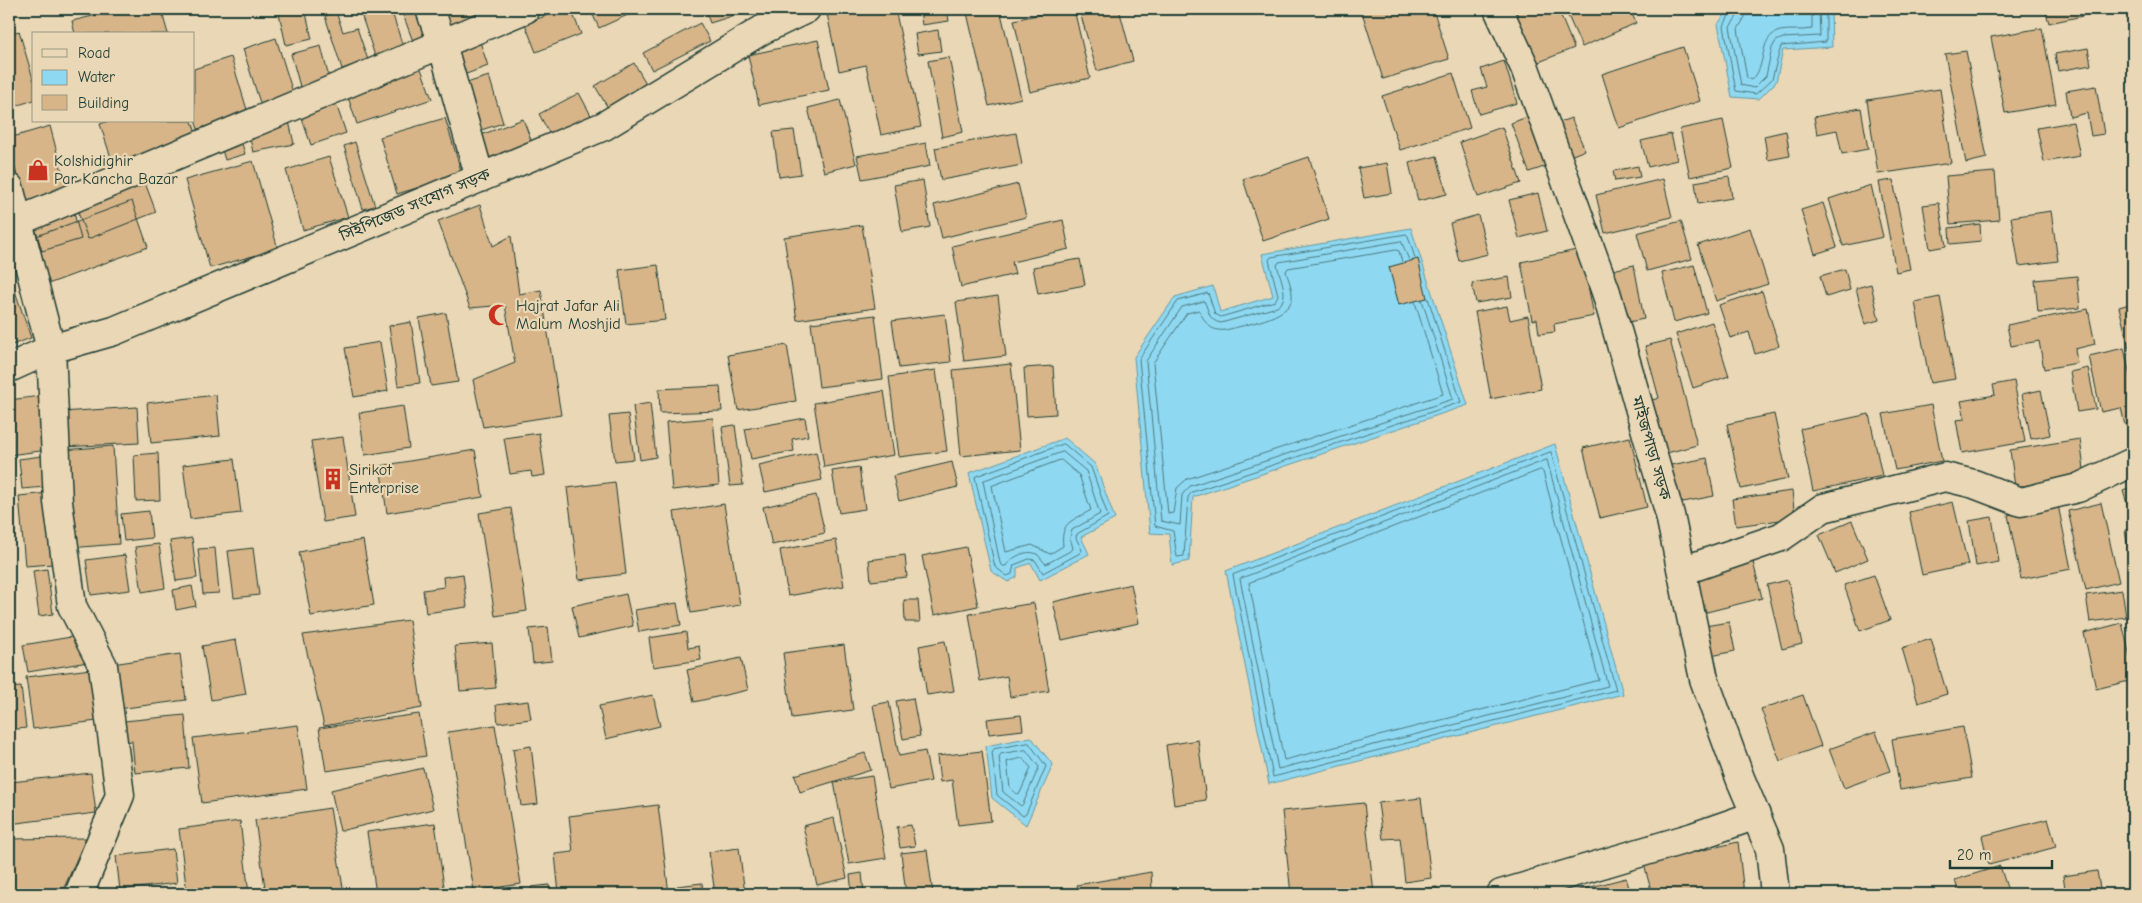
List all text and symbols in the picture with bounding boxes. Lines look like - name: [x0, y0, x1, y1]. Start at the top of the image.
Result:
- legend: [32, 32, 195, 122]
- text: Road: [78, 44, 110, 62]
- text: Water: [78, 68, 115, 86]
- text: Building: [78, 94, 129, 112]
- place label: Kolshidighir Par Kancha Bazar: [54, 152, 178, 188]
- shop icon: Kolshidighir Par Kancha Bazar: [25, 157, 51, 183]
- street label: সিইপিজেড সংযোগ সড়ক: [336, 164, 494, 245]
- place label: Hajrat Jafar Ali Malum Moshjid: [516, 297, 621, 333]
- mosque icon: Hajrat Jafar Ali Malum Moshjid: [486, 302, 512, 328]
- street label: মাইজপাড়া সড়ক: [1627, 393, 1676, 503]
- place label: Sirikot Enterprise: [349, 461, 419, 497]
- building icon: Sirikot Enterprise: [320, 466, 346, 492]
- scale bar: [1950, 838, 2052, 870]
- text: 20 m: [1957, 846, 1991, 864]

